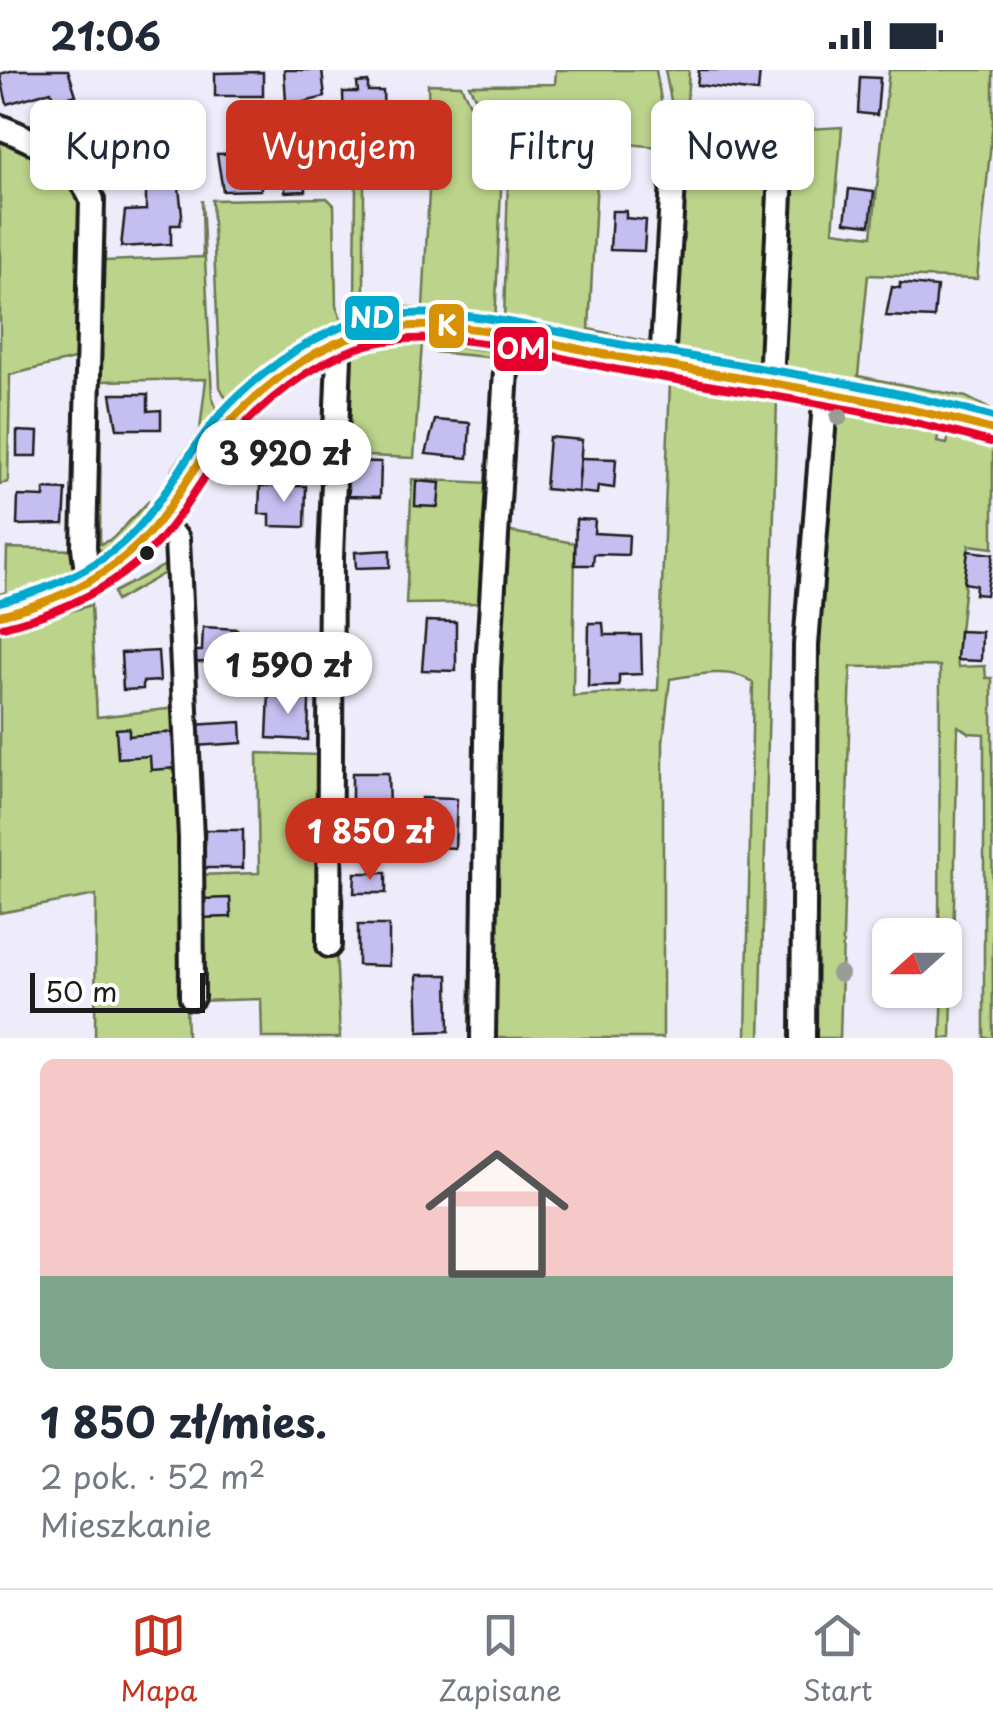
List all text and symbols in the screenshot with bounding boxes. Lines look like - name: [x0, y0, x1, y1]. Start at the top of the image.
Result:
- text: 21:06: [50, 7, 161, 64]
- chip: Kupno: [30, 100, 206, 190]
- chip: Wynajem: [226, 100, 452, 190]
- chip: Filtry: [472, 100, 631, 190]
- chip: Nowe: [651, 100, 814, 190]
- line badge: ND: [343, 294, 401, 342]
- text: ND: [350, 295, 394, 338]
- line badge: K: [427, 302, 466, 350]
- text: K: [437, 303, 457, 346]
- line badge: OM: [492, 325, 550, 373]
- text: OM: [497, 326, 545, 369]
- pin: 3 920 zł: [181, 420, 387, 505]
- text: 3 920 zł: [218, 428, 350, 476]
- unlabelled marker: [137, 543, 157, 563]
- pin: 1 590 zł: [185, 632, 391, 717]
- text: 1 590 zł: [225, 640, 351, 688]
- pin: 1 850 zł: [267, 798, 473, 883]
- text: 1 850 zł: [307, 806, 433, 854]
- north arrow: [872, 918, 962, 1008]
- map controls: [872, 918, 962, 1008]
- scale bar: [30, 968, 205, 1013]
- text: 50 m: [45, 969, 118, 1012]
- icon: home: [407, 1124, 587, 1304]
- text: 1 850 zł/mies.: [40, 1389, 327, 1452]
- text: 2 pok. · 52 m²: [40, 1452, 266, 1500]
- text: Mieszkanie: [40, 1500, 212, 1548]
- tab: Mapa: [120, 1608, 198, 1711]
- tab: Zapisane: [438, 1608, 562, 1711]
- tab: Start: [803, 1608, 873, 1711]

